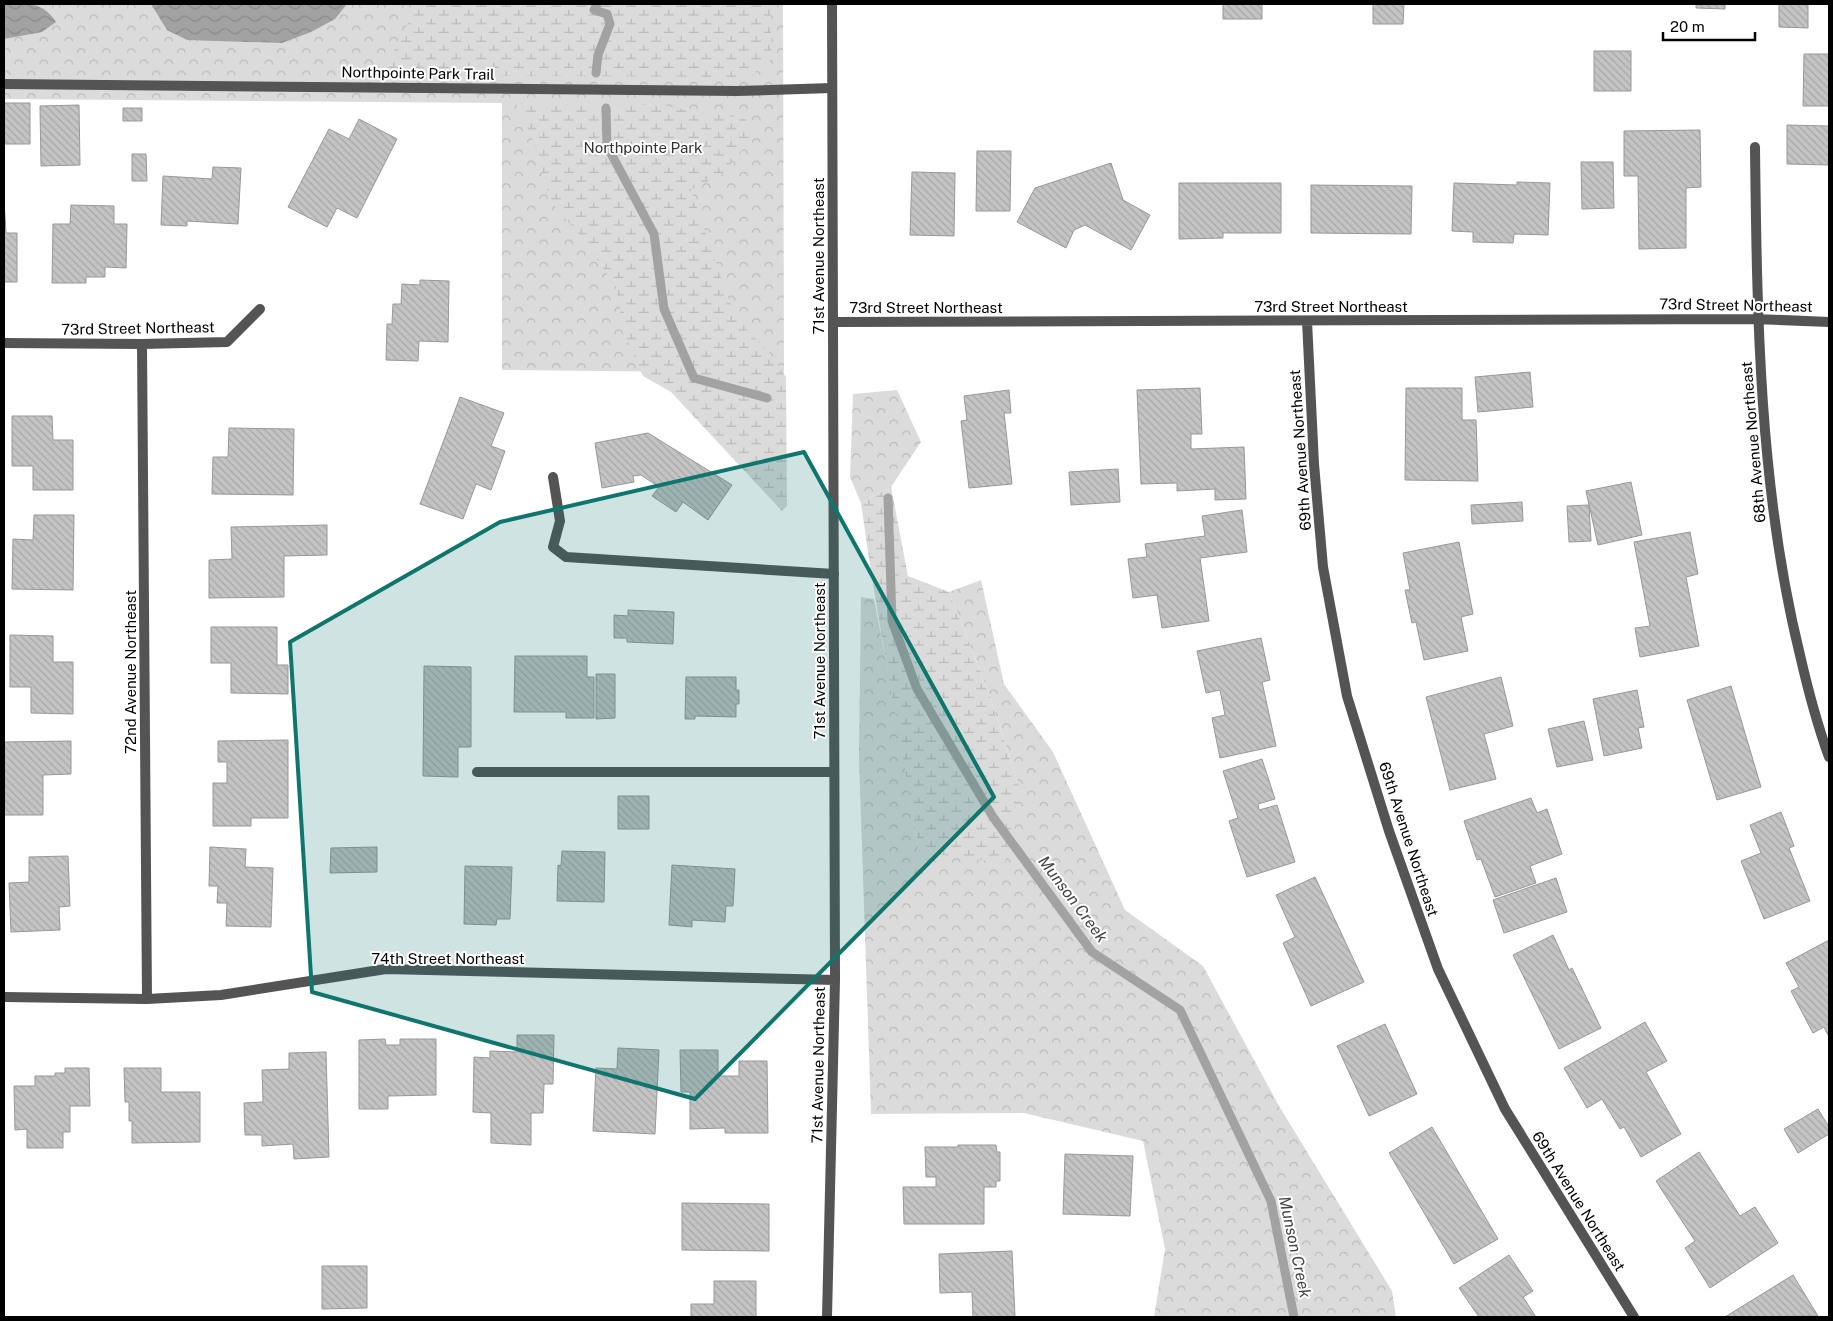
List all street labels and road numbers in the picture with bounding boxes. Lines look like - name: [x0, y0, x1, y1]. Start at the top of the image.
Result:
- street label: Northpointe Park Trail: [341, 63, 495, 83]
- street label: 71st Avenue Northeast: [810, 177, 827, 335]
- street label: 73rd Street Northeast: [1659, 295, 1813, 315]
- street label: 73rd Street Northeast: [1254, 298, 1408, 315]
- street label: 73rd Street Northeast: [849, 299, 1003, 316]
- street label: 73rd Street Northeast: [61, 318, 215, 338]
- street label: 68th Avenue Northeast: [1737, 360, 1769, 523]
- street label: 69th Avenue Northeast: [1286, 369, 1314, 531]
- street label: 71st Avenue Northeast: [811, 582, 828, 740]
- street label: 72nd Avenue Northeast: [122, 590, 139, 754]
- street label: 69th Avenue Northeast: [1376, 760, 1442, 919]
- street label: 74th Street Northeast: [371, 950, 525, 967]
- street label: 71st Avenue Northeast: [808, 986, 828, 1144]
- street label: 69th Avenue Northeast: [1529, 1128, 1629, 1274]

